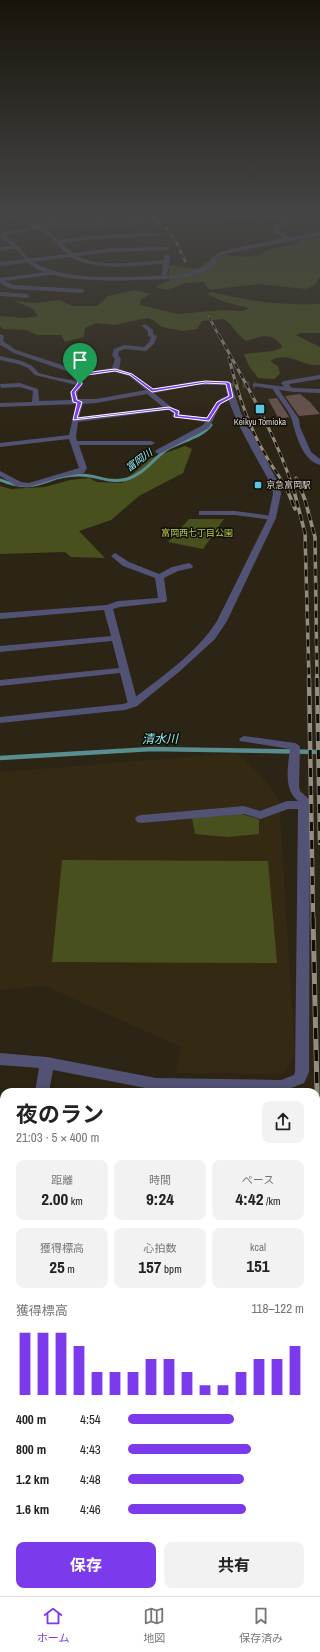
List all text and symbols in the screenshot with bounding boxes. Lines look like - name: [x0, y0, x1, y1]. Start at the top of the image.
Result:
- pin: [63, 343, 97, 384]
- icon: arrive: [69, 349, 91, 371]
- marker: Keikyu Tomioka: [254, 403, 266, 415]
- place label: Keikyu Tomioka: [234, 416, 286, 428]
- water label: 富岡川: [123, 445, 156, 474]
- place label: 京急富岡駅: [266, 479, 311, 491]
- marker: 京急富岡駅: [253, 480, 263, 490]
- park label: 富岡西七丁目公園: [161, 527, 233, 539]
- water label: 清水川: [142, 731, 180, 747]
- text: 夜のラン: [16, 1099, 104, 1129]
- button: share: [262, 1101, 304, 1143]
- text: 21:03 · 5 × 400 m: [16, 1129, 99, 1146]
- text: 距離: [51, 1173, 73, 1187]
- text: 時間: [149, 1173, 171, 1187]
- text: ペース: [242, 1173, 274, 1187]
- text: 2.00: [41, 1187, 68, 1210]
- text: 9:24: [146, 1187, 174, 1210]
- text: 4:42: [236, 1187, 263, 1210]
- text: km: [68, 1194, 83, 1208]
- text: /km: [263, 1194, 280, 1208]
- text: kcal: [250, 1240, 266, 1254]
- text: 獲得標高: [40, 1241, 84, 1255]
- text: 心拍数: [144, 1241, 177, 1255]
- text: 151: [246, 1254, 270, 1277]
- text: 25: [49, 1255, 65, 1278]
- text: 157: [138, 1255, 162, 1278]
- text: m: [65, 1262, 75, 1276]
- text: bpm: [162, 1262, 182, 1276]
- text: 118–122 m: [251, 1300, 304, 1317]
- text: 獲得標高: [16, 1302, 68, 1319]
- text: 400 m: [16, 1411, 46, 1428]
- text: 4:54: [80, 1411, 101, 1428]
- text: 800 m: [16, 1441, 46, 1458]
- text: 4:43: [80, 1441, 101, 1458]
- text: 1.2 km: [16, 1471, 49, 1488]
- text: 4:48: [80, 1471, 101, 1488]
- text: 1.6 km: [16, 1501, 49, 1518]
- text: 4:46: [80, 1501, 101, 1518]
- button: 保存: [16, 1542, 156, 1588]
- button: 共有: [164, 1542, 304, 1588]
- tab: ホーム: [37, 1605, 70, 1645]
- tab: 地図: [143, 1605, 165, 1645]
- tab: 保存済み: [239, 1605, 283, 1645]

